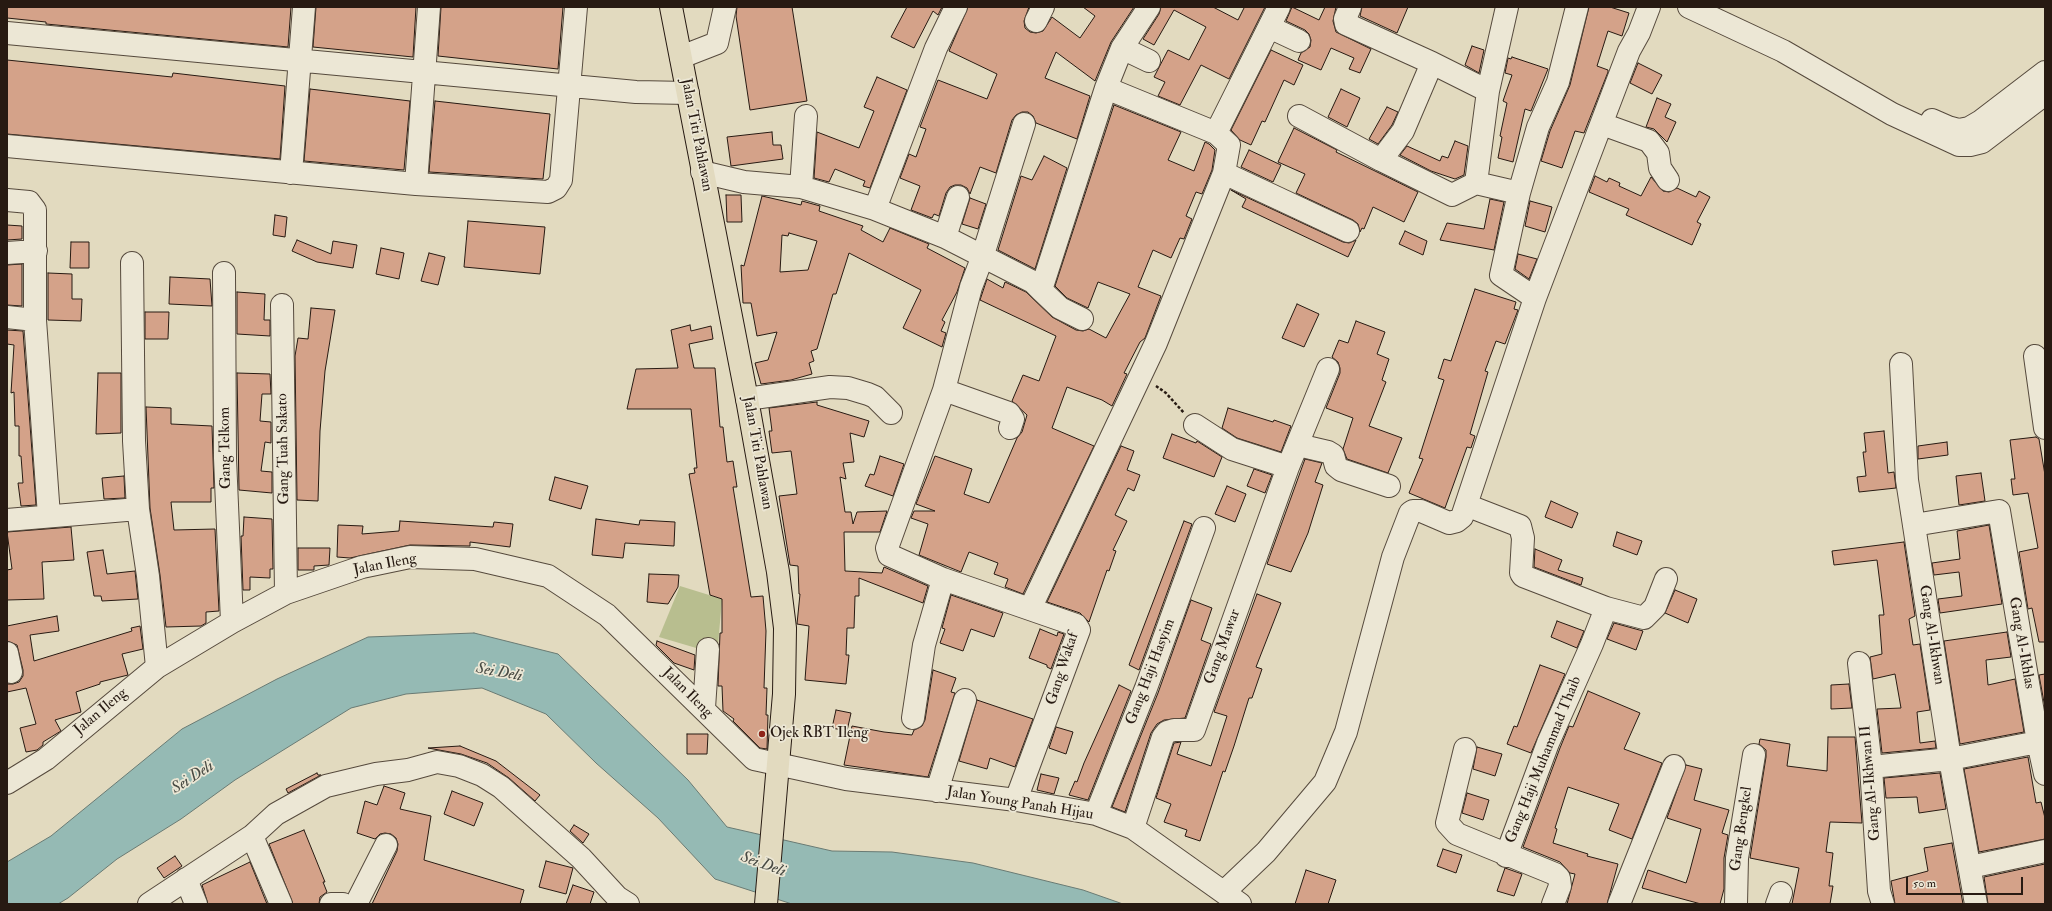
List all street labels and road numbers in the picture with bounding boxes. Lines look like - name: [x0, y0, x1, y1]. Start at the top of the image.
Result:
- street label: Jalan Titi Pahlawan: [676, 77, 716, 193]
- street label: Gang Tuah Sakato: [274, 393, 294, 505]
- street label: Jalan Titi Pahlawan: [738, 395, 776, 511]
- street label: Gang Telkom: [216, 407, 236, 489]
- street label: Jalan Ileng: [352, 550, 418, 580]
- street label: Gang Al-Ikhwan: [1914, 584, 1948, 686]
- street label: Gang Al-Ikhlas: [2004, 596, 2038, 690]
- street label: Gang Mawar: [1201, 607, 1245, 687]
- street label: Gang Haji Hasyim: [1123, 617, 1179, 727]
- street label: Gang Wakaf: [1043, 630, 1083, 708]
- street label: Jalan Ileng: [658, 664, 716, 722]
- street label: Gang Haji Muhammad Thaib: [1502, 674, 1586, 846]
- street label: Jalan Ileng: [71, 685, 131, 739]
- street label: Gang Al-Ikhwan II: [1857, 724, 1885, 842]
- street label: Jalan Young Panah Hijau: [945, 784, 1095, 824]
- street label: Gang Bengkel: [1727, 785, 1757, 873]

